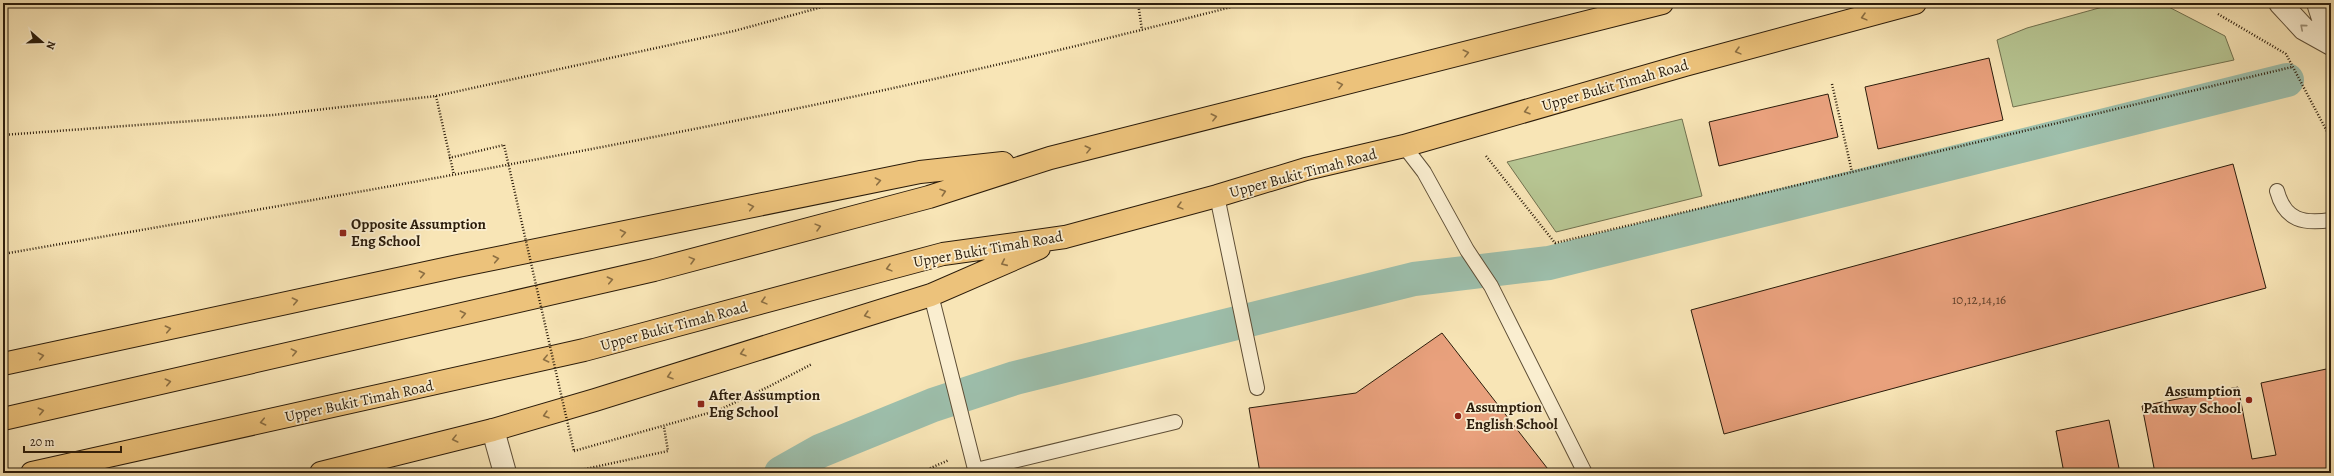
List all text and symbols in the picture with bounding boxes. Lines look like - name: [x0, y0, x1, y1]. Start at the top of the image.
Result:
- one-way arrow: [1860, 12, 1867, 21]
- north arrow: [22, 22, 62, 62]
- one-way arrow: [2300, 24, 2308, 31]
- text: N: [43, 39, 59, 52]
- one-way arrow: [1735, 46, 1742, 55]
- one-way arrow: [1463, 49, 1469, 57]
- street label: Upper Bukit Timah Road: [1539, 54, 1691, 115]
- one-way arrow: [1336, 81, 1343, 90]
- one-way arrow: [1524, 106, 1531, 115]
- one-way arrow: [1210, 113, 1217, 122]
- street label: Upper Bukit Timah Road: [1227, 143, 1380, 202]
- one-way arrow: [1084, 145, 1091, 154]
- one-way arrow: [875, 177, 881, 185]
- one-way arrow: [939, 189, 946, 197]
- one-way arrow: [1176, 201, 1183, 210]
- one-way arrow: [748, 203, 754, 211]
- place label: Opposite Assumption Eng School: [351, 214, 487, 251]
- one-way arrow: [814, 223, 821, 231]
- street label: Upper Bukit Timah Road: [912, 226, 1065, 272]
- marker: Opposite Assumption Eng School: [338, 228, 348, 238]
- one-way arrow: [620, 229, 627, 237]
- one-way arrow: [493, 255, 499, 263]
- one-way arrow: [688, 256, 695, 265]
- one-way arrow: [1000, 258, 1008, 266]
- one-way arrow: [886, 263, 893, 272]
- one-way arrow: [419, 271, 426, 279]
- one-way arrow: [607, 276, 613, 284]
- house number: 10,12,14,16: [1952, 291, 2006, 308]
- street label: Upper Bukit Timah Road: [598, 296, 751, 355]
- one-way arrow: [760, 296, 767, 305]
- one-way arrow: [292, 298, 299, 306]
- one-way arrow: [460, 310, 466, 318]
- one-way arrow: [864, 310, 871, 319]
- one-way arrow: [165, 325, 171, 333]
- one-way arrow: [740, 348, 747, 357]
- one-way arrow: [291, 349, 298, 357]
- one-way arrow: [38, 352, 44, 360]
- one-way arrow: [543, 354, 549, 362]
- one-way arrow: [667, 371, 674, 380]
- street label: Upper Bukit Timah Road: [283, 375, 436, 427]
- one-way arrow: [165, 378, 171, 386]
- place label: Assumption Pathway School: [2143, 381, 2242, 418]
- place label: After Assumption Eng School: [708, 385, 821, 422]
- marker: Assumption Pathway School: [2244, 395, 2254, 405]
- place label: Assumption English School: [1465, 397, 1558, 434]
- marker: After Assumption Eng School: [696, 399, 706, 409]
- one-way arrow: [38, 407, 44, 415]
- one-way arrow: [543, 410, 550, 419]
- marker: Assumption English School: [1453, 411, 1463, 421]
- one-way arrow: [260, 417, 267, 425]
- scale bar: [24, 428, 121, 454]
- text: 20 m: [30, 434, 54, 450]
- one-way arrow: [452, 435, 458, 443]

